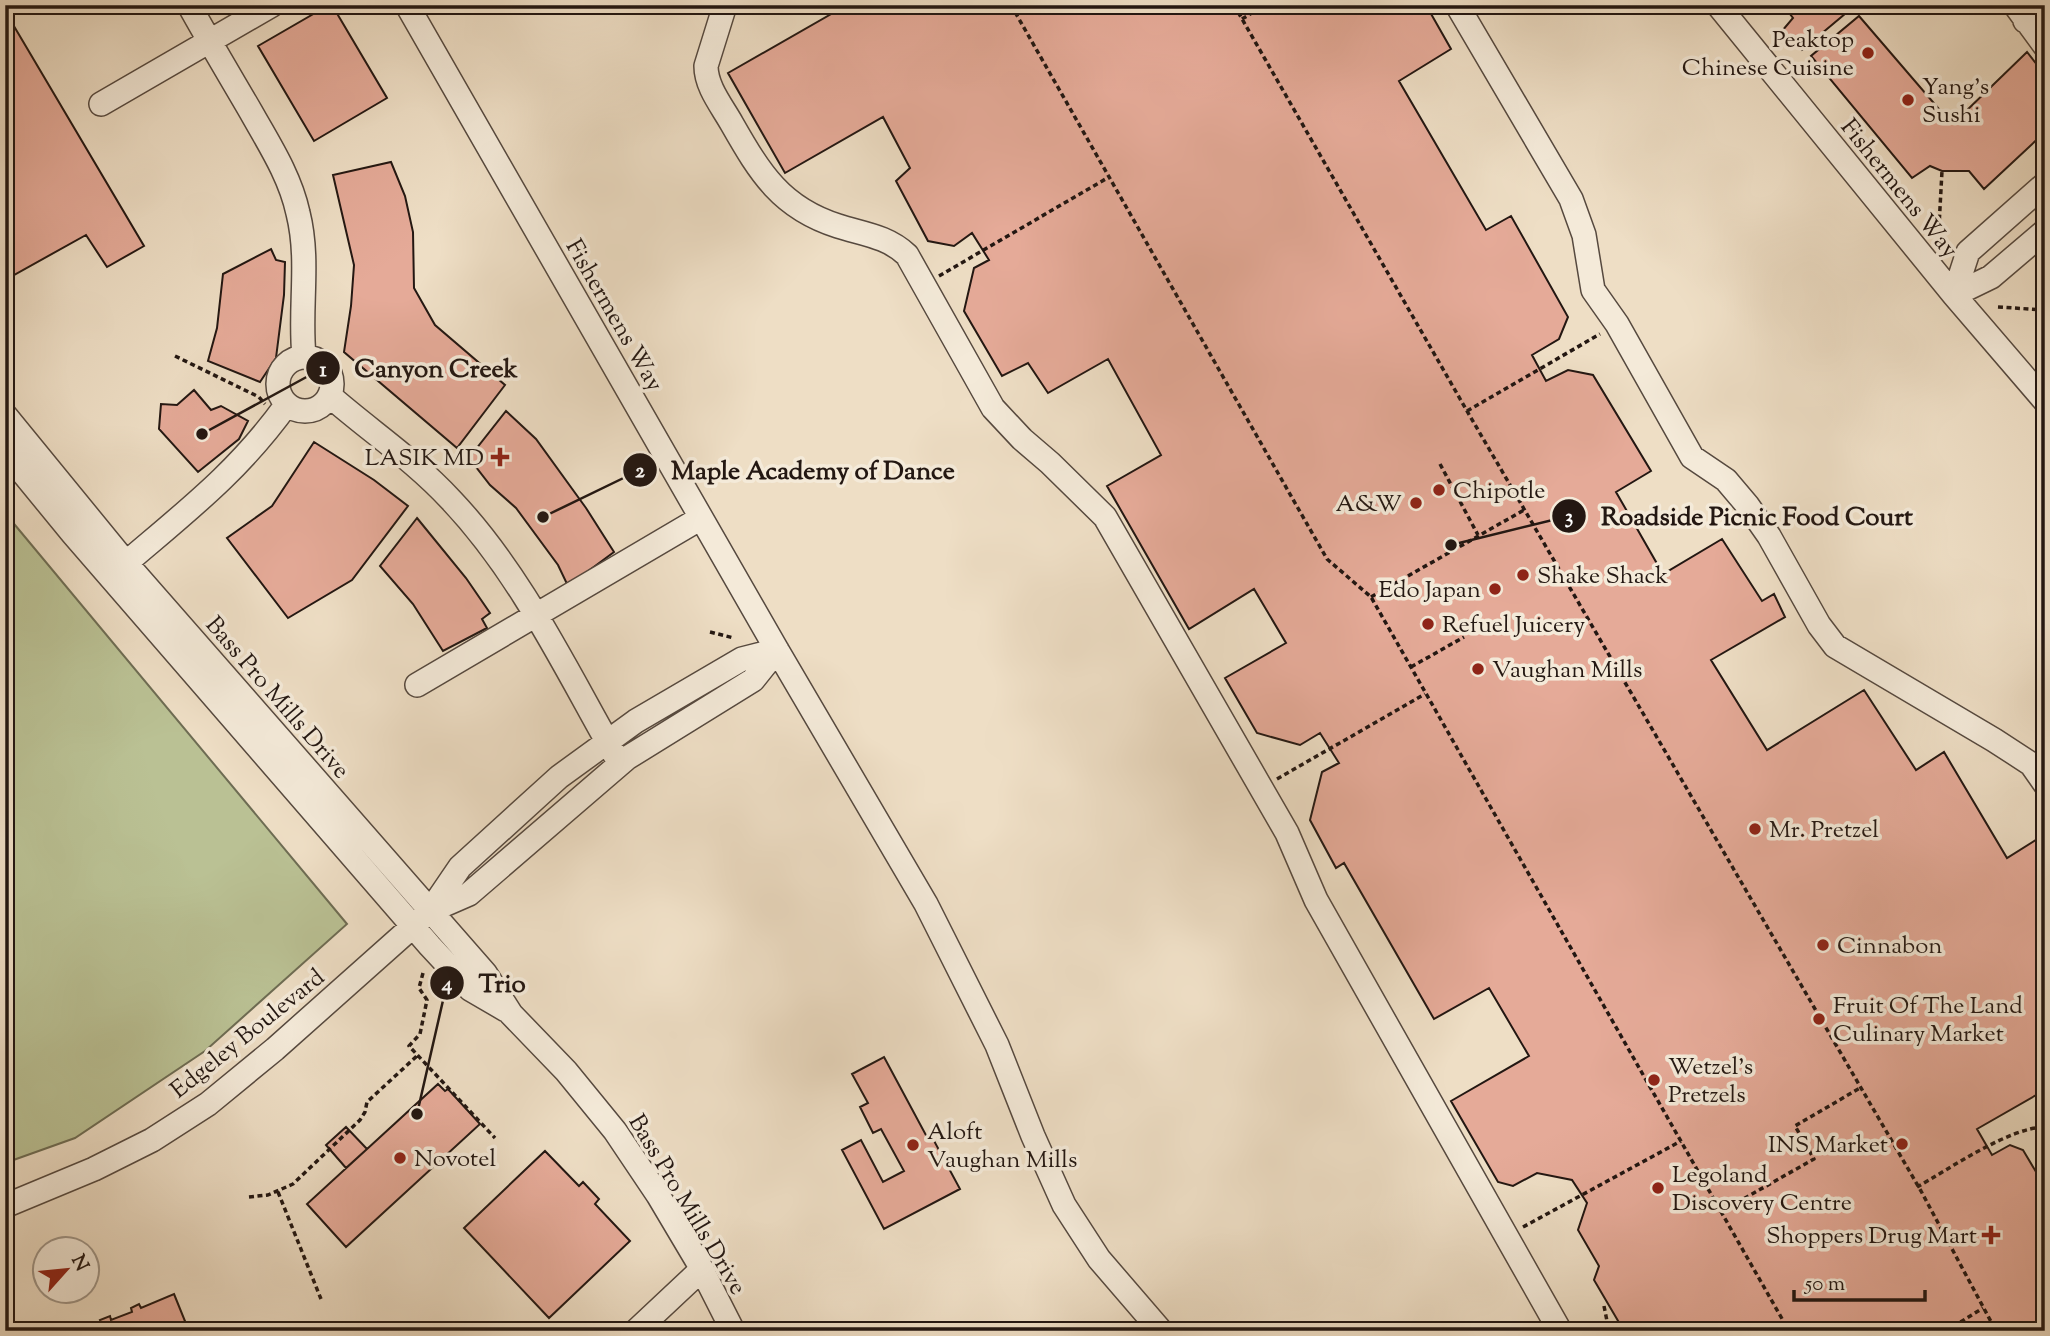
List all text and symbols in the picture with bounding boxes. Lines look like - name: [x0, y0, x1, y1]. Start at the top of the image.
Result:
- place label: Peaktop Chinese Cuisine: [1682, 24, 1854, 86]
- marker: Peaktop Chinese Cuisine: [1860, 45, 1876, 61]
- place label: Yang's Sushi: [1922, 71, 1989, 133]
- marker: Yang's Sushi: [1900, 92, 1916, 108]
- street label: Fishermens Way: [1832, 112, 1965, 266]
- street label: Fishermens Way: [556, 234, 671, 398]
- callout: Canyon Creek: [306, 345, 532, 392]
- text: Canyon Creek: [354, 352, 519, 389]
- text: 1: [319, 356, 327, 386]
- place label: LASIK MD: [365, 442, 484, 476]
- callout: Maple Academy of Dance: [622, 446, 969, 493]
- marker: LASIK MD: [490, 447, 510, 467]
- text: Maple Academy of Dance: [671, 454, 955, 491]
- text: 2: [635, 457, 645, 487]
- place label: Chipotle: [1453, 475, 1545, 509]
- marker: Chipotle: [1431, 482, 1447, 498]
- place label: A&W: [1336, 488, 1402, 522]
- callout: Roadside Picnic Food Court: [1552, 493, 1927, 540]
- marker: A&W: [1408, 495, 1424, 511]
- text: Roadside Picnic Food Court: [1601, 500, 1913, 537]
- text: 3: [1565, 503, 1573, 533]
- place label: Shake Shack: [1537, 560, 1668, 594]
- marker: Shake Shack: [1515, 567, 1531, 583]
- place label: Edo Japan: [1379, 574, 1481, 608]
- marker: Edo Japan: [1487, 581, 1503, 597]
- place label: Refuel Juicery: [1442, 609, 1585, 643]
- street label: Bass Pro Mills Drive: [196, 610, 357, 787]
- marker: Refuel Juicery: [1420, 616, 1436, 632]
- place label: Vaughan Mills: [1492, 654, 1642, 688]
- marker: Vaughan Mills: [1470, 661, 1486, 677]
- place label: Mr. Pretzel: [1769, 814, 1879, 848]
- marker: Mr. Pretzel: [1747, 821, 1763, 837]
- place label: Cinnabon: [1837, 930, 1942, 964]
- marker: Cinnabon: [1815, 937, 1831, 953]
- callout: Trio: [430, 959, 540, 1006]
- street label: Edgeley Boulevard: [164, 961, 333, 1108]
- text: Trio: [478, 967, 526, 1004]
- text: 4: [441, 970, 453, 1000]
- place label: Fruit Of The Land Culinary Market: [1833, 990, 2023, 1052]
- marker: Fruit Of The Land Culinary Market: [1811, 1011, 1827, 1027]
- place label: Wetzel's Pretzels: [1668, 1051, 1753, 1113]
- marker: Wetzel's Pretzels: [1646, 1072, 1662, 1088]
- street label: Bass Pro Mills Drive: [619, 1108, 754, 1302]
- place label: Aloft Vaughan Mills: [927, 1116, 1077, 1178]
- place label: INS Market: [1768, 1129, 1888, 1163]
- marker: INS Market: [1894, 1136, 1910, 1152]
- marker: Aloft Vaughan Mills: [905, 1137, 921, 1153]
- place label: Novotel: [414, 1143, 496, 1177]
- marker: Novotel: [392, 1150, 408, 1166]
- place label: Legoland Discovery Centre: [1672, 1159, 1852, 1221]
- marker: Legoland Discovery Centre: [1650, 1180, 1666, 1196]
- place label: Shoppers Drug Mart: [1766, 1220, 1977, 1254]
- marker: Shoppers Drug Mart: [1983, 1227, 1999, 1243]
- north arrow: [32, 1234, 102, 1304]
- text: N: [63, 1251, 94, 1276]
- scale bar: [1794, 1259, 1926, 1303]
- text: 50 m: [1804, 1270, 1845, 1300]

